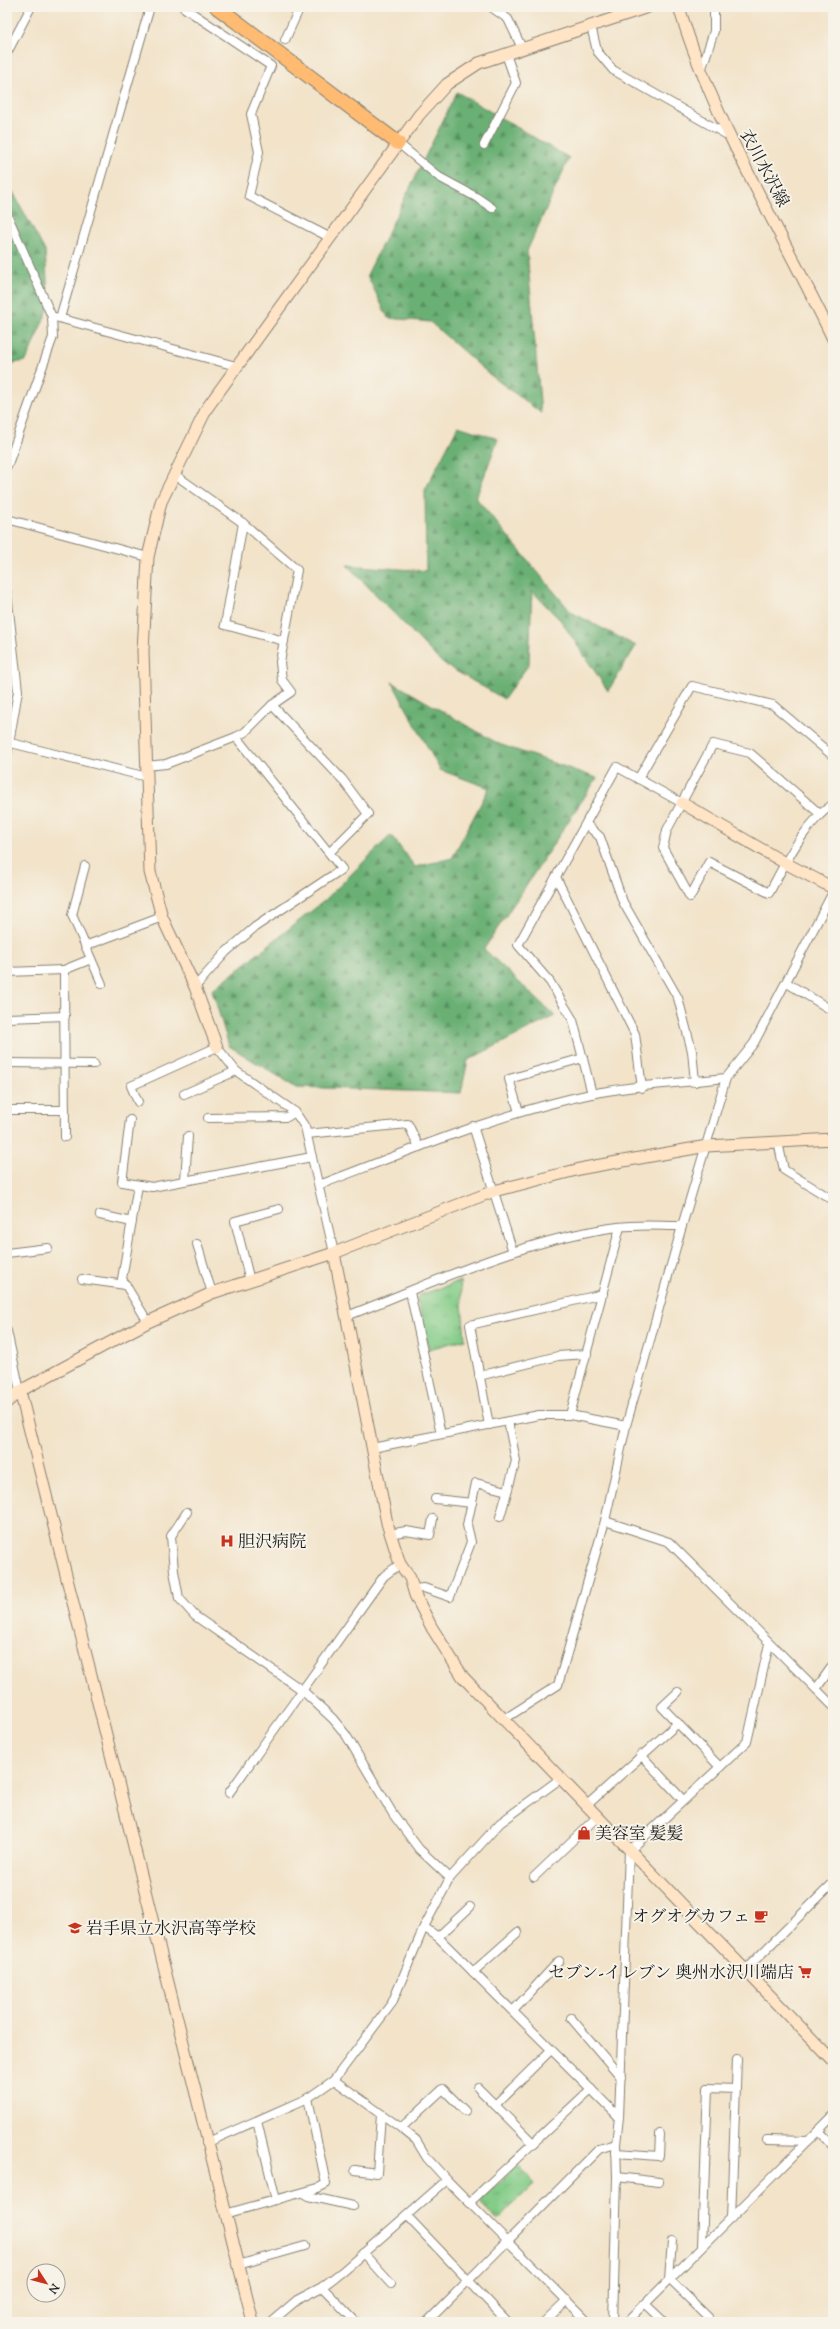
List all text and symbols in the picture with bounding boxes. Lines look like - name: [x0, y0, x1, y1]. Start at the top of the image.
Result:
- street label: 衣川水沢線: [733, 126, 794, 212]
- place label: 胆沢病院: [238, 1531, 306, 1555]
- hospital icon: 胆沢病院: [219, 1533, 235, 1549]
- place label: 美容室 髪髪: [595, 1823, 684, 1847]
- shop icon: 美容室 髪髪: [576, 1825, 592, 1841]
- place label: オグオグカフェ: [633, 1906, 750, 1930]
- cafe icon: オグオグカフェ: [753, 1908, 769, 1924]
- place label: 岩手県立水沢高等学校: [86, 1918, 256, 1942]
- school or university icon: 岩手県立水沢高等学校: [67, 1920, 83, 1936]
- place label: セブン-イレブン 奥州水沢川端店: [548, 1962, 794, 1986]
- supermarket icon: セブン-イレブン 奥州水沢川端店: [797, 1964, 813, 1980]
- north arrow: [26, 2263, 66, 2303]
- text: N: [44, 2279, 63, 2297]

